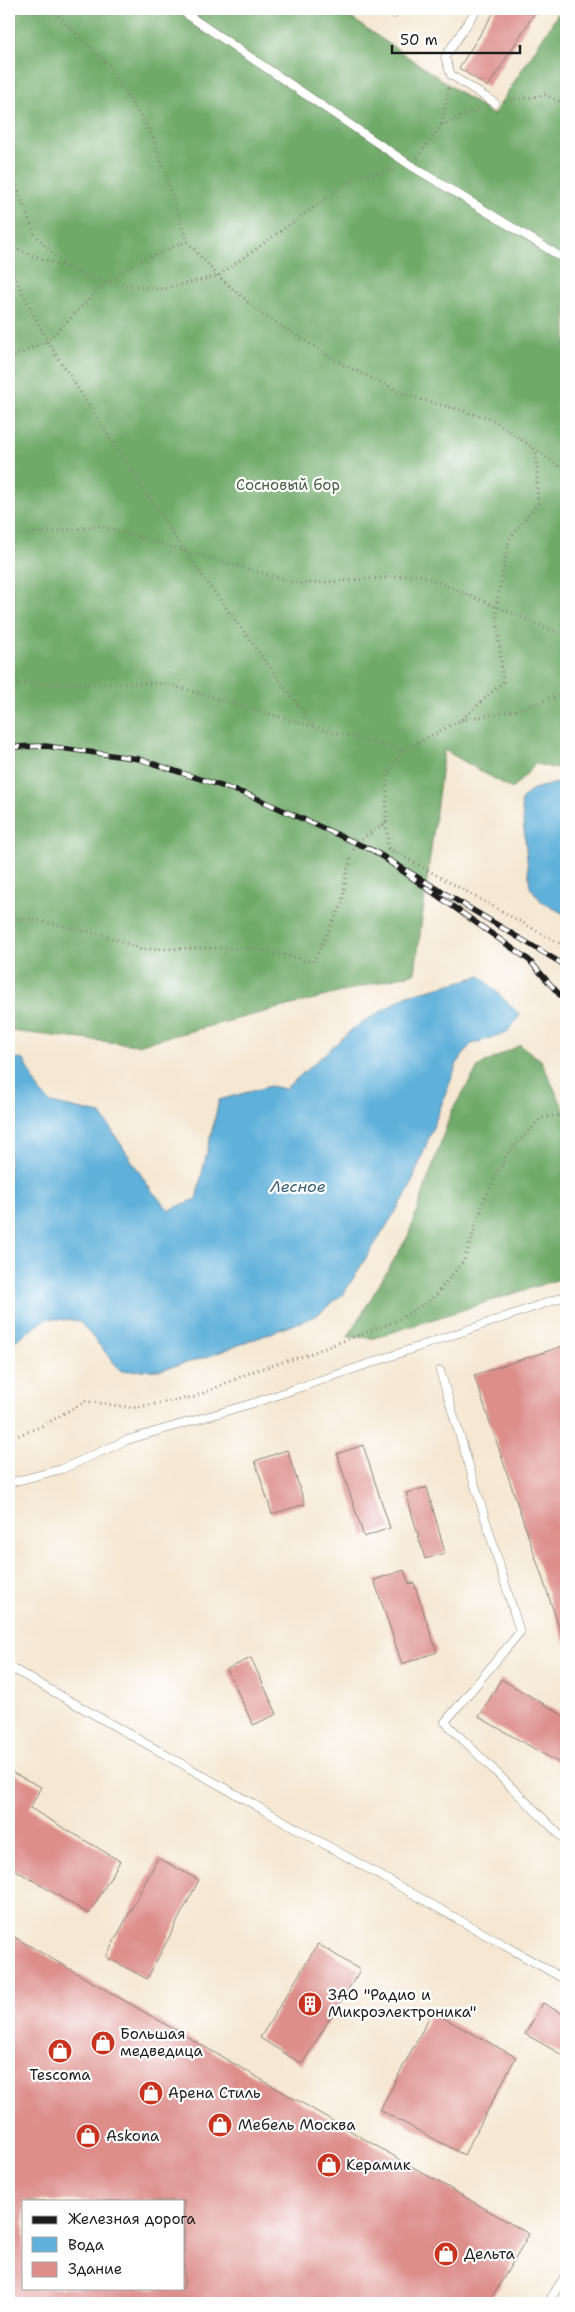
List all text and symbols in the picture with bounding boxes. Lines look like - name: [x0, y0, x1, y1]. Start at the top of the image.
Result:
- scale bar: [392, 22, 520, 54]
- text: 50 m: [400, 30, 438, 50]
- park label: Сосновый бор: [236, 475, 340, 495]
- water label: Лесное: [269, 1176, 326, 1197]
- place label: ЗАО "Радио и Микроэлектроника": [328, 1985, 477, 2022]
- building icon: ЗАО "Радио и Микроэлектроника": [297, 1991, 323, 2017]
- place label: Большая медведица: [120, 2024, 203, 2061]
- shop icon: Большая медведица: [90, 2030, 116, 2056]
- shop icon: Tescoma: [47, 2038, 73, 2064]
- place label: Tescoma: [29, 2065, 91, 2085]
- shop icon: Арена Стиль: [138, 2080, 164, 2106]
- place label: Арена Стиль: [168, 2083, 261, 2103]
- shop icon: Мебель Москва: [207, 2112, 233, 2138]
- place label: Мебель Москва: [238, 2115, 356, 2135]
- shop icon: Askona: [75, 2123, 101, 2149]
- place label: Askona: [106, 2126, 160, 2146]
- shop icon: Керамик: [316, 2152, 342, 2178]
- place label: Керамик: [346, 2155, 411, 2175]
- legend: [22, 2200, 185, 2290]
- text: Железная дорога: [68, 2209, 196, 2229]
- text: Вода: [68, 2235, 105, 2255]
- shop icon: Дельта: [433, 2241, 459, 2267]
- place label: Дельта: [464, 2244, 516, 2264]
- text: Здание: [68, 2259, 122, 2279]

